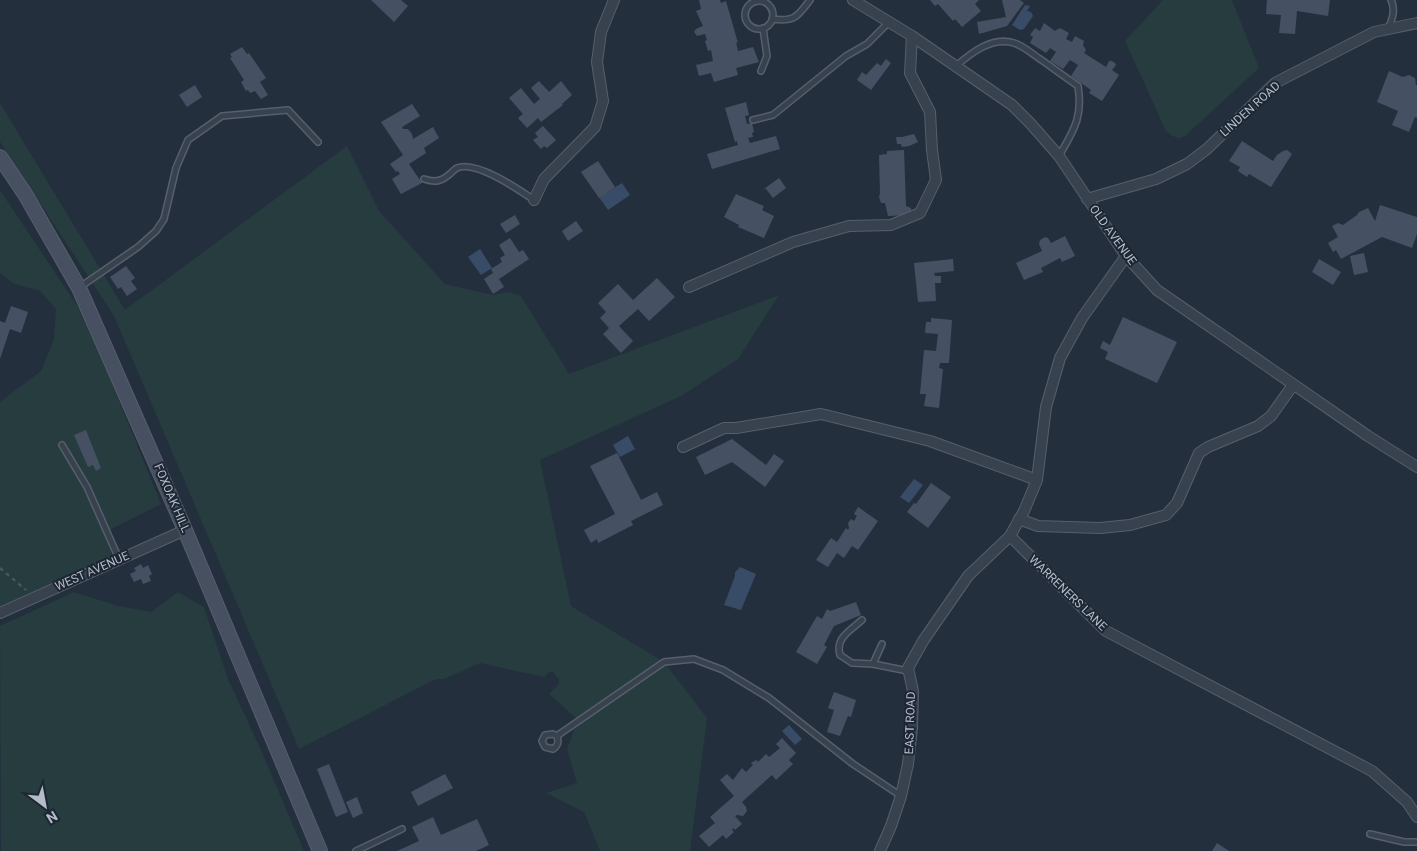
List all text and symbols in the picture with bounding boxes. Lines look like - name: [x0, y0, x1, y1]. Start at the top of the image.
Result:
- street label: LINDEN ROAD: [1217, 78, 1283, 140]
- street label: OLD AVENUE: [1087, 202, 1139, 268]
- street label: FOXOAK HILL: [151, 462, 193, 535]
- street label: WEST AVENUE: [53, 548, 131, 594]
- street label: WARRENERS LANE: [1026, 552, 1110, 634]
- street label: EAST ROAD: [902, 691, 918, 755]
- north arrow: [20, 781, 70, 831]
- text: N: [43, 808, 60, 826]

